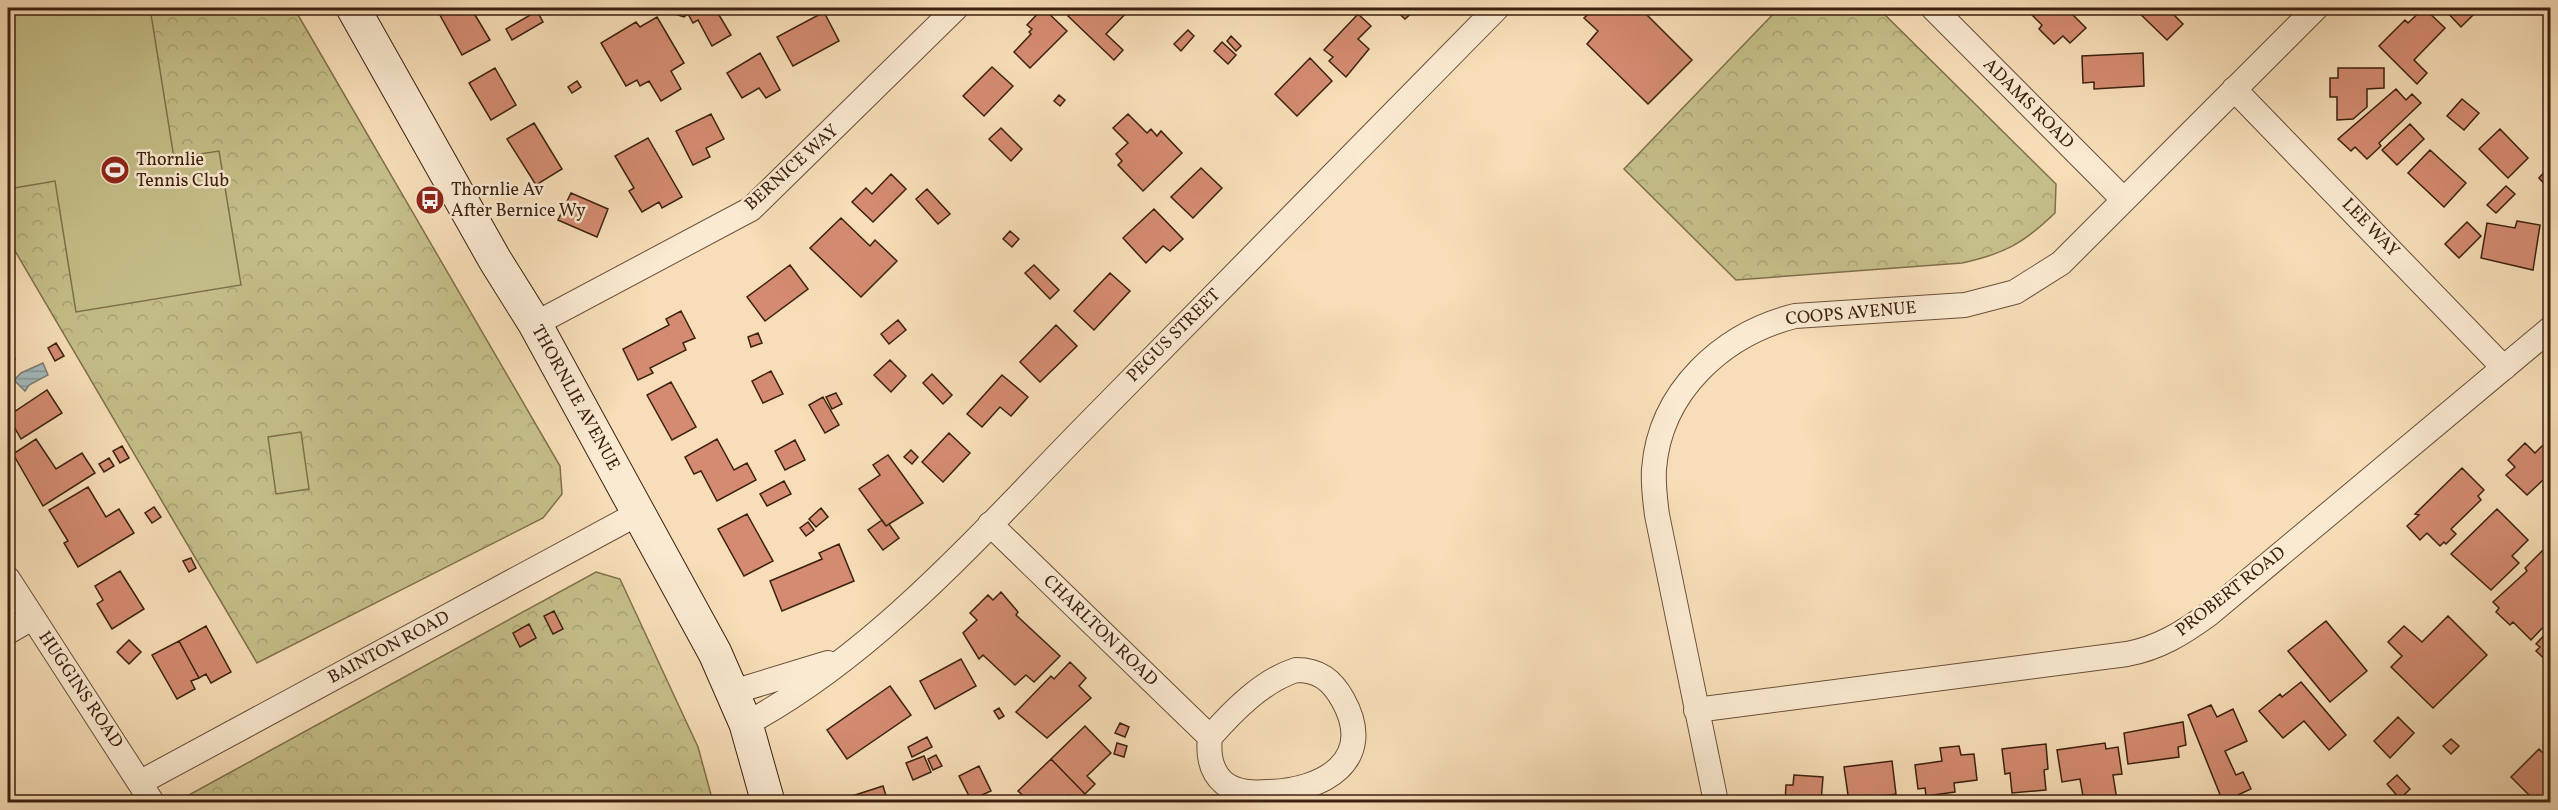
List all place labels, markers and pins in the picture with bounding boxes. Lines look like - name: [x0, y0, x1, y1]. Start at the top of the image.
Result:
- place label: Thornlie Tennis Club: [136, 148, 229, 194]
- sports icon: Thornlie Tennis Club: [99, 154, 131, 186]
- place label: Thornlie Av After Bernice Wy: [451, 178, 586, 224]
- bus stop icon: Thornlie Av After Bernice Wy: [414, 184, 446, 216]

